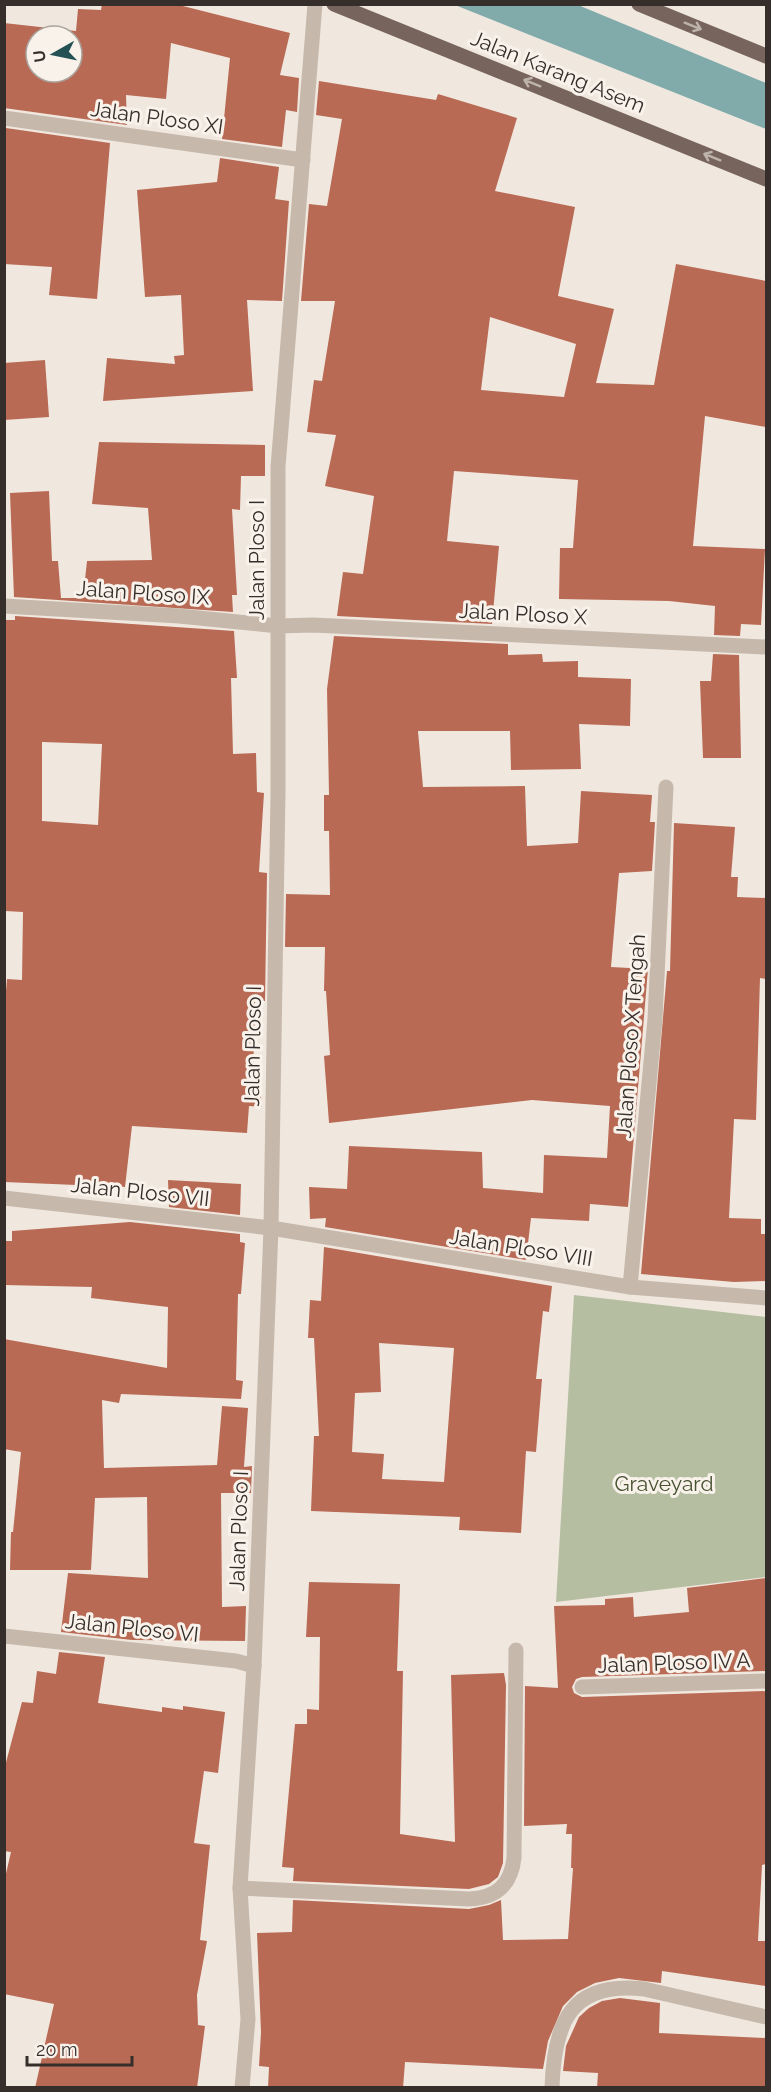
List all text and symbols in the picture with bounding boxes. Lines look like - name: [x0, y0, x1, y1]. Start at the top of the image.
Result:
- one-way arrow: [683, 21, 702, 32]
- north arrow: [24, 24, 84, 84]
- street label: Jalan Karang Asem: [467, 25, 649, 118]
- text: U: [29, 49, 50, 64]
- one-way arrow: [523, 77, 541, 88]
- street label: Jalan Ploso XI: [89, 96, 225, 139]
- one-way arrow: [703, 151, 722, 162]
- street label: Jalan Ploso I: [244, 500, 269, 620]
- street label: Jalan Ploso IX: [75, 575, 211, 610]
- street label: Jalan Ploso X: [458, 598, 589, 629]
- street label: Jalan Ploso X Tengah: [611, 933, 650, 1139]
- street label: Jalan Ploso I: [239, 985, 266, 1107]
- street label: Jalan Ploso VII: [69, 1172, 211, 1211]
- street label: Jalan Ploso VIII: [448, 1224, 594, 1271]
- street label: Jalan Ploso I: [224, 1470, 253, 1592]
- park label: Graveyard: [615, 1471, 713, 1496]
- street label: Jalan Ploso VI: [64, 1608, 200, 1647]
- street label: Jalan Ploso IV A: [597, 1647, 751, 1678]
- scale bar: [27, 2029, 132, 2067]
- text: 20 m: [36, 2039, 78, 2060]

